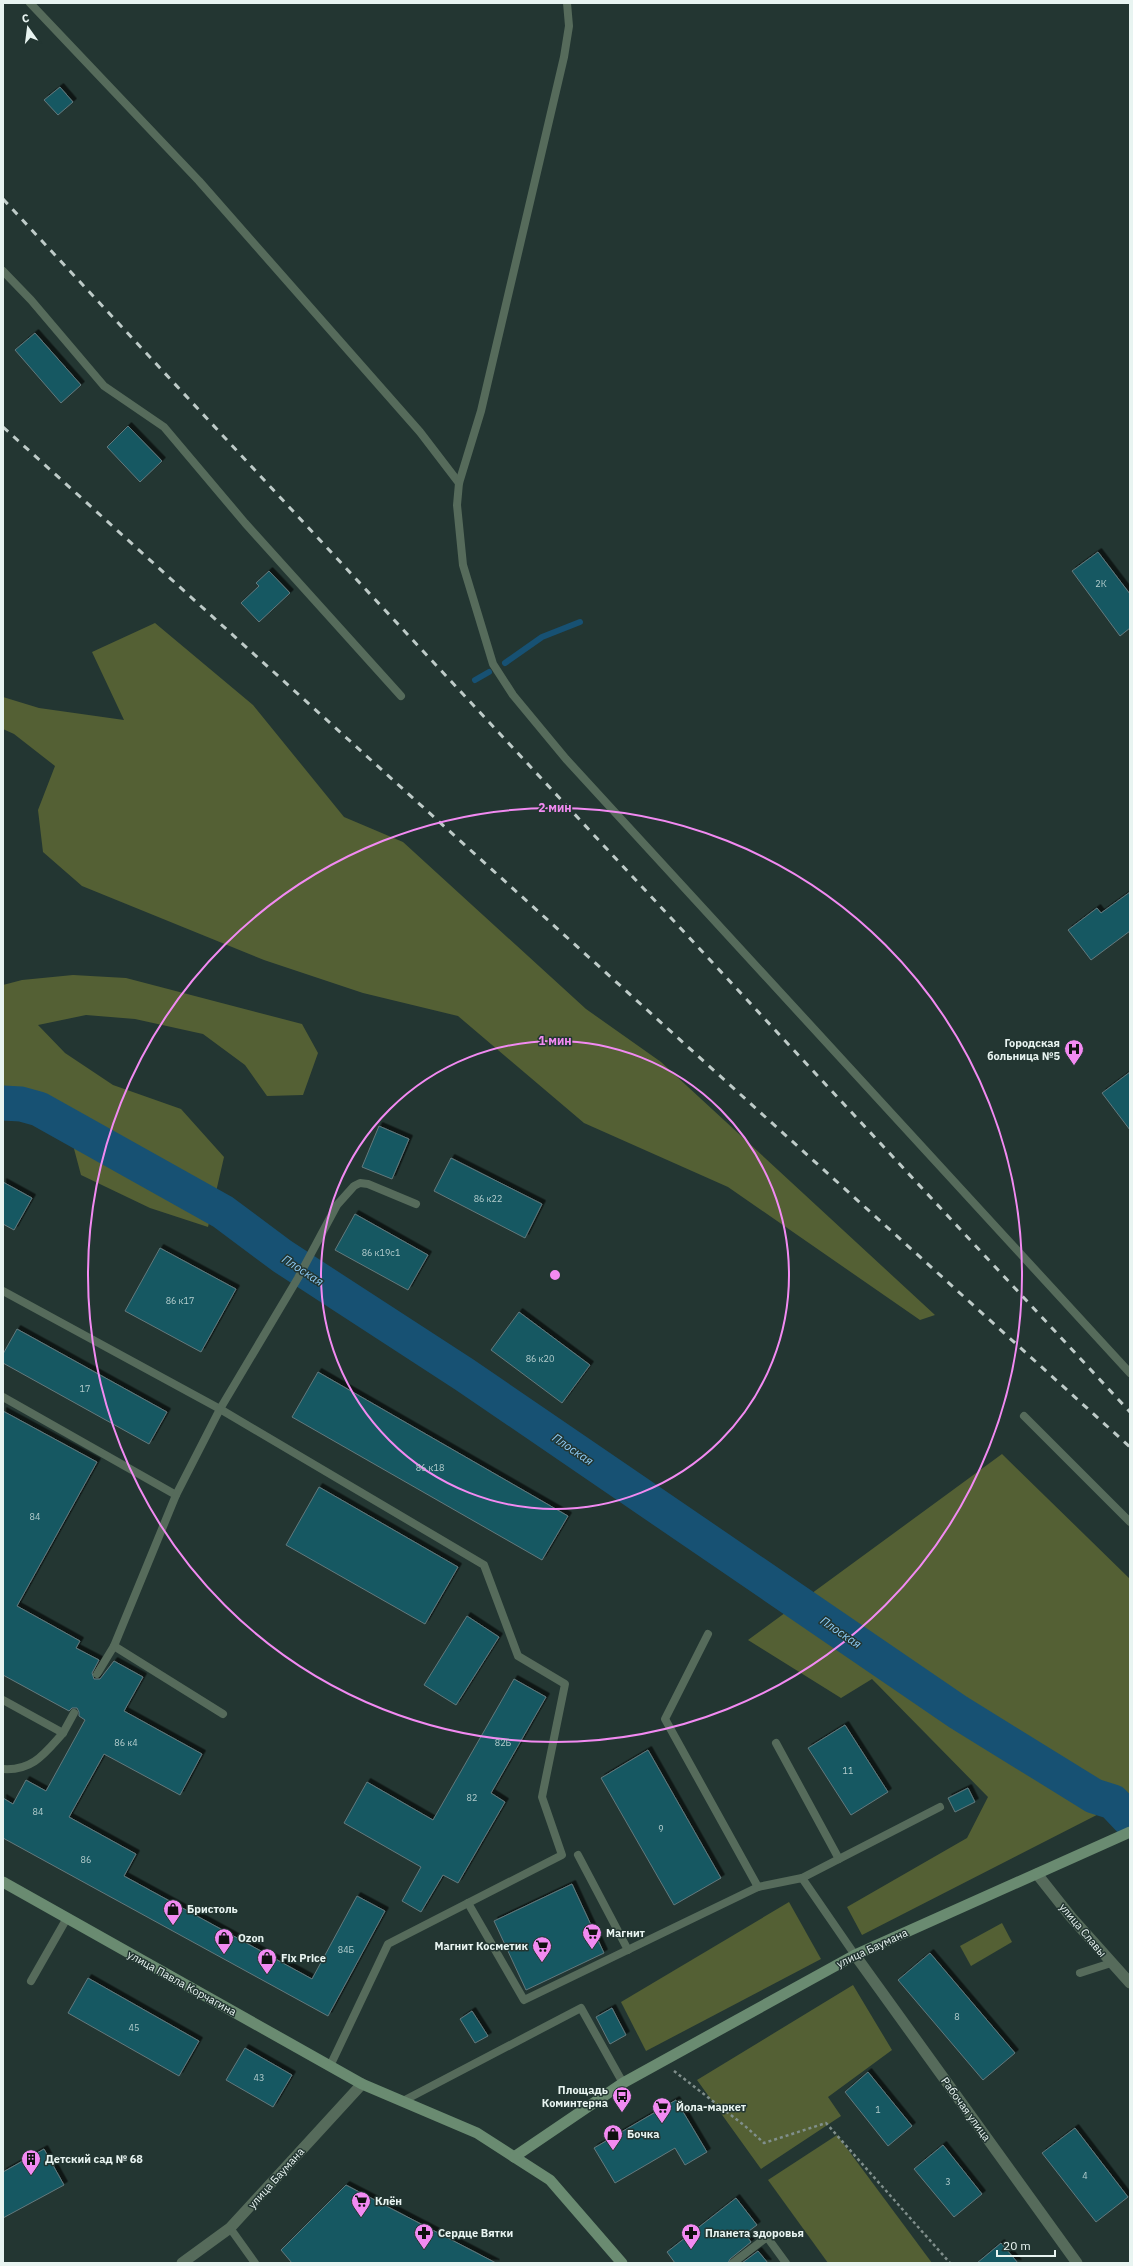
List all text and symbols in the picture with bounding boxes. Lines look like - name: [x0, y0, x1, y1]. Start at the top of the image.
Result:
- north arrow: [8, 8, 48, 48]
- text: С: [20, 11, 31, 26]
- house number: 2К: [1095, 578, 1107, 589]
- text: 2 мин: [538, 800, 572, 815]
- text: 1 мин: [538, 1033, 572, 1048]
- place label: Городская больница №5: [987, 1036, 1060, 1063]
- hospital icon: Городская больница №5: [1063, 1038, 1085, 1066]
- house number: 86 к22: [474, 1193, 502, 1204]
- house number: 86 к19с1: [362, 1247, 400, 1258]
- water label: Плоская: [279, 1251, 327, 1289]
- centre of rings: [548, 1268, 562, 1282]
- house number: 86 к17: [166, 1295, 194, 1306]
- house number: 86 к20: [526, 1353, 554, 1364]
- house number: 17: [80, 1383, 90, 1394]
- water label: Плоская: [550, 1430, 596, 1468]
- house number: 86 к18: [416, 1462, 444, 1473]
- house number: 84: [30, 1511, 40, 1522]
- water label: Плоская: [818, 1613, 864, 1651]
- house number: 86 к4: [114, 1737, 138, 1748]
- house number: 82Б: [495, 1737, 512, 1748]
- house number: 11: [843, 1765, 853, 1776]
- house number: 82: [467, 1792, 477, 1803]
- house number: 84: [33, 1806, 43, 1817]
- house number: 9: [658, 1823, 664, 1834]
- house number: 86: [81, 1854, 91, 1865]
- shop icon: Бристоль: [162, 1898, 184, 1926]
- street label: улица Славы: [1056, 1900, 1110, 1960]
- place label: Бристоль: [187, 1902, 238, 1916]
- supermarket icon: Магнит: [581, 1922, 603, 1950]
- street label: улица Баумана: [834, 1925, 910, 1971]
- place label: Магнит: [606, 1926, 646, 1940]
- shop icon: Ozon: [213, 1927, 235, 1955]
- place label: Ozon: [238, 1931, 264, 1945]
- supermarket icon: Магнит Косметик: [531, 1935, 553, 1963]
- place label: Магнит Косметик: [434, 1939, 528, 1953]
- house number: 84Б: [338, 1944, 355, 1955]
- street label: улица Павла Корчагина: [125, 1947, 239, 2019]
- shop icon: Fix Price: [256, 1947, 278, 1975]
- place label: Fix Price: [281, 1951, 326, 1965]
- house number: 8: [954, 2011, 960, 2022]
- house number: 45: [129, 2022, 139, 2033]
- house number: 43: [254, 2072, 264, 2083]
- street label: Рабочая улица: [938, 2074, 994, 2144]
- place label: Площадь Коминтерна: [542, 2083, 608, 2110]
- bus stop icon: Площадь Коминтерна: [611, 2085, 633, 2113]
- supermarket icon: Йола-маркет: [651, 2096, 673, 2124]
- place label: Йола-маркет: [676, 2100, 747, 2114]
- house number: 1: [875, 2104, 881, 2115]
- shop icon: Бочка: [602, 2123, 624, 2151]
- place label: Бочка: [627, 2127, 659, 2141]
- street label: улица Баумана: [245, 2145, 307, 2211]
- building icon: Детский сад № 68: [20, 2148, 42, 2176]
- place label: Детский сад № 68: [45, 2152, 143, 2166]
- house number: 4: [1082, 2170, 1088, 2181]
- house number: 3: [945, 2176, 951, 2187]
- supermarket icon: Клён: [350, 2190, 372, 2218]
- place label: Клён: [375, 2194, 402, 2208]
- pharmacy icon: Сердце Вятки: [413, 2222, 435, 2250]
- pharmacy icon: Планета здоровья: [680, 2222, 702, 2250]
- place label: Сердце Вятки: [438, 2226, 513, 2240]
- place label: Планета здоровья: [705, 2226, 804, 2240]
- scale bar: [997, 2232, 1055, 2258]
- text: 20 m: [1003, 2238, 1031, 2253]

